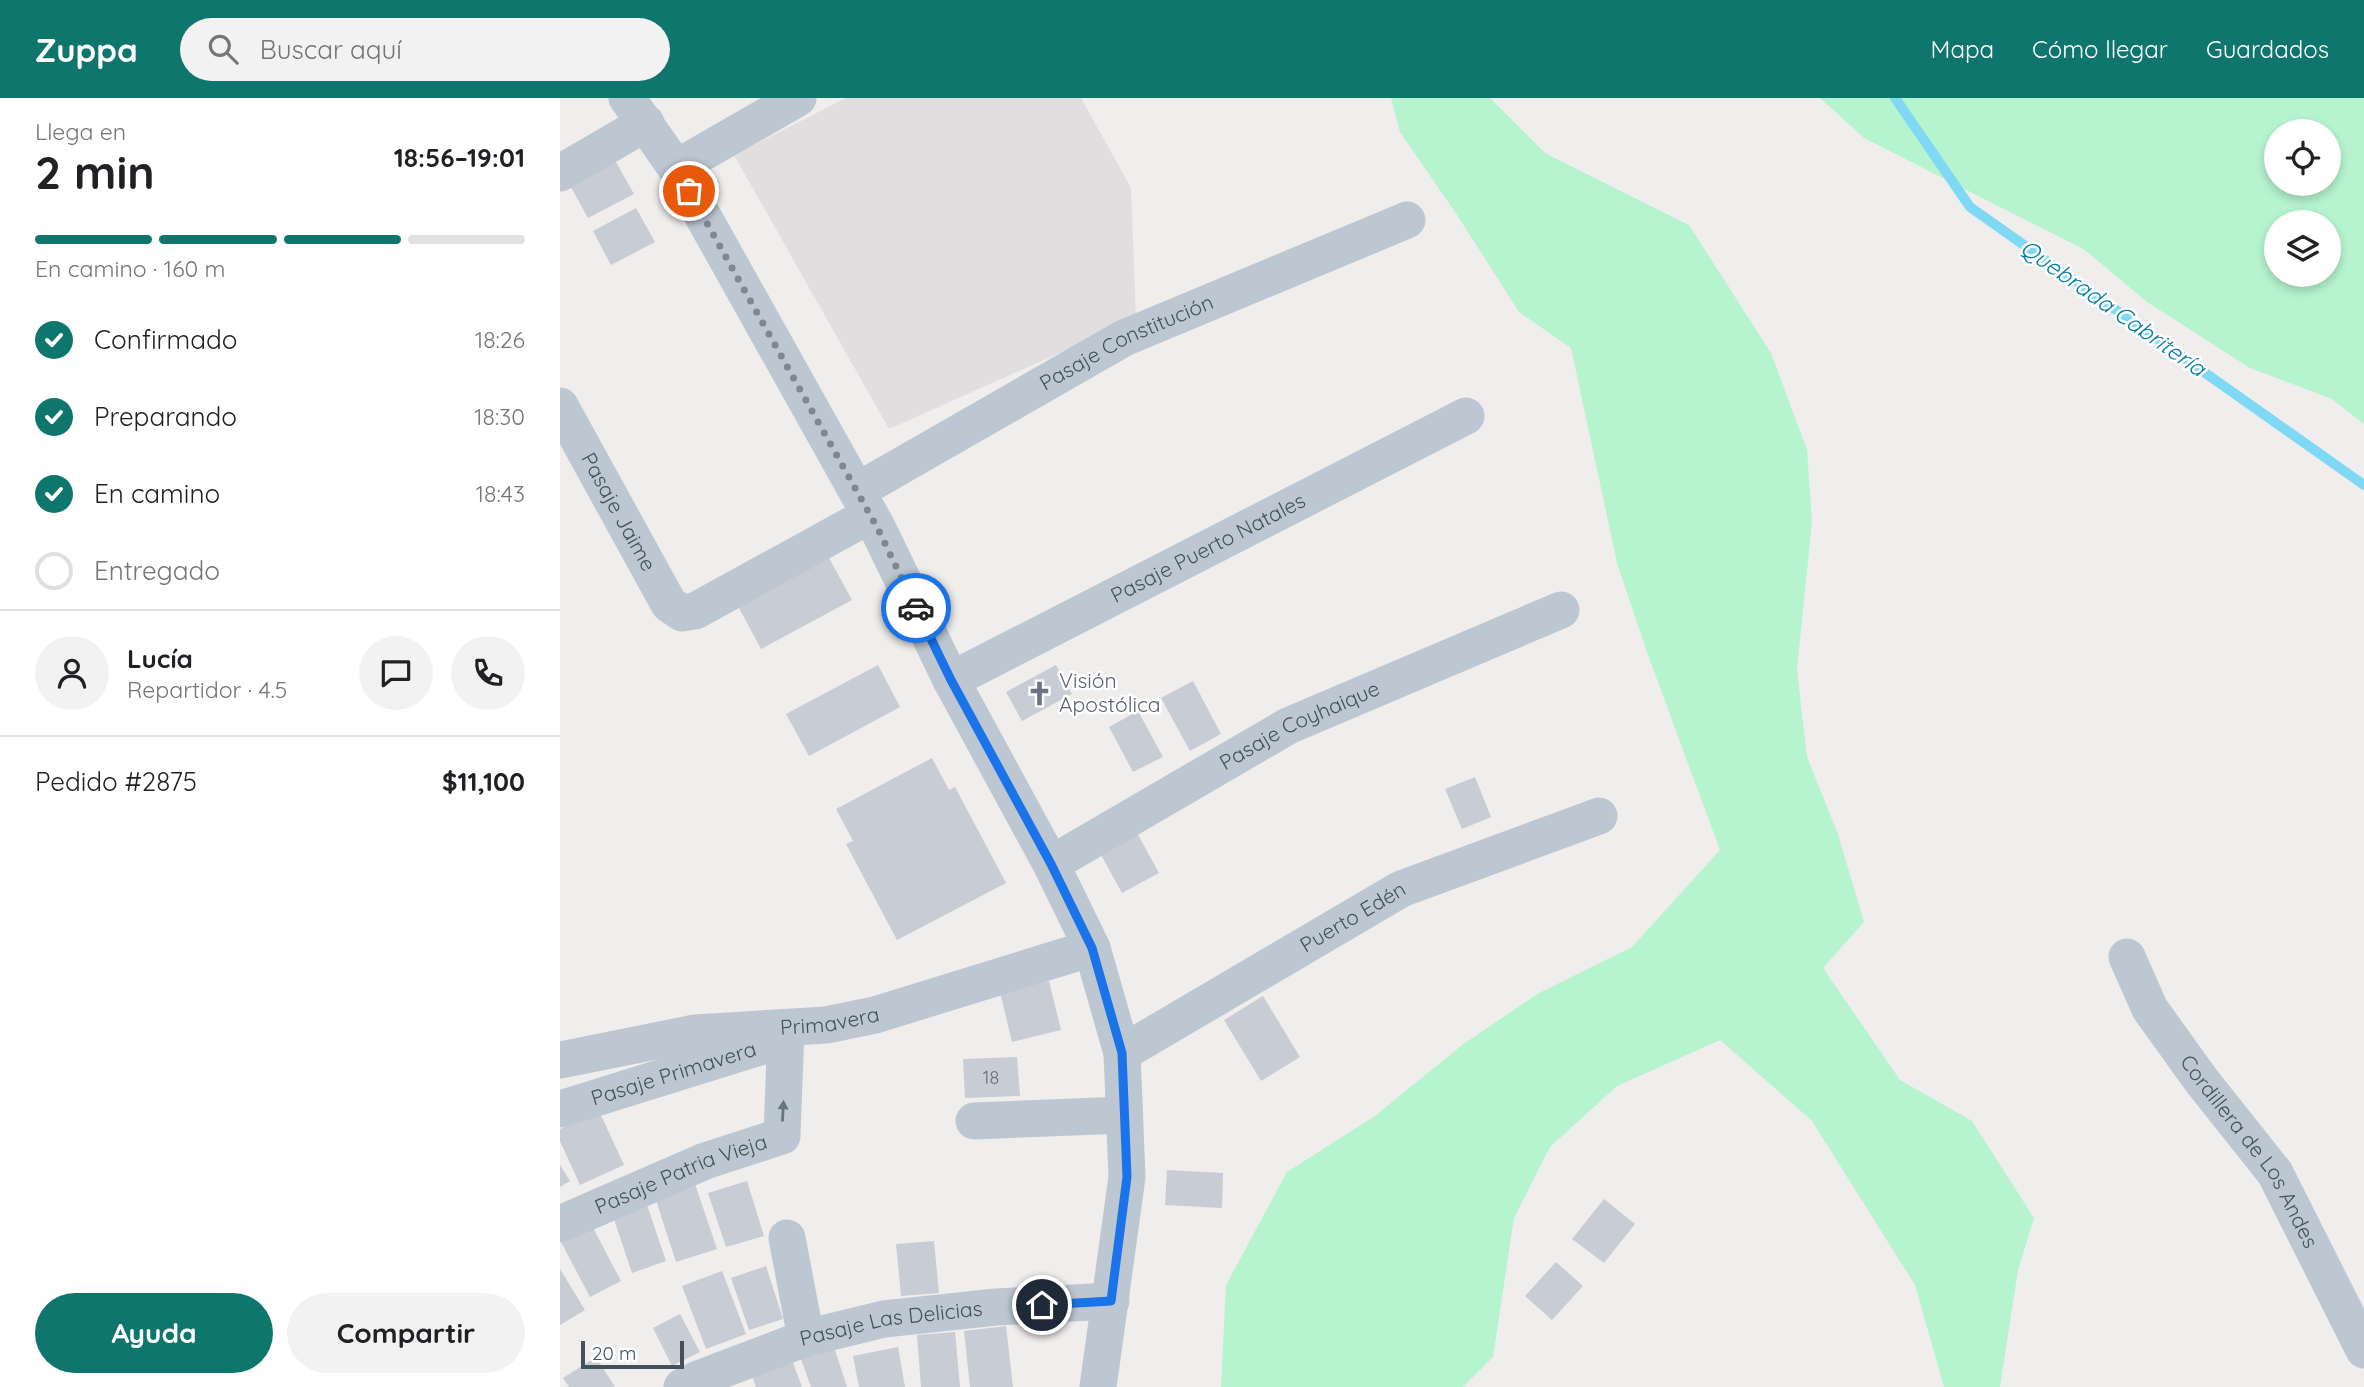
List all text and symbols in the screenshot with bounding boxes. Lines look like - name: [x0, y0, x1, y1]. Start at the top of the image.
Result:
- search box: [180, 18, 670, 81]
- text: Zuppa: [35, 29, 138, 70]
- icon: search: [204, 30, 242, 68]
- text: Buscar aquí: [260, 33, 402, 66]
- text: Mapa: [1931, 34, 1994, 64]
- text: Cómo llegar: [2032, 34, 2168, 64]
- text: Guardados: [2206, 34, 2329, 64]
- text: Llega en: [35, 117, 126, 146]
- map controls: [2264, 119, 2341, 287]
- button: locate: [2264, 119, 2341, 196]
- text: 18:56–19:01: [394, 141, 525, 174]
- text: 2 min: [35, 143, 155, 201]
- pin: [659, 161, 719, 221]
- icon: bag: [670, 172, 708, 210]
- button: layers: [2264, 210, 2341, 287]
- water label: Quebrada Cabritería: [2015, 233, 2212, 383]
- text: En camino · 160 m: [35, 254, 225, 283]
- street label: Pasaje Constitución: [1035, 288, 1217, 396]
- icon: check: [35, 321, 73, 359]
- text: Confirmado: [94, 323, 238, 356]
- text: 18:26: [475, 325, 525, 354]
- icon: check: [35, 398, 73, 436]
- text: Preparando: [94, 400, 237, 433]
- text: 18:30: [474, 402, 525, 431]
- street label: Pasaje Jaime: [576, 448, 662, 575]
- icon: check: [35, 475, 73, 513]
- text: En camino: [94, 477, 220, 510]
- text: 18:43: [476, 479, 525, 508]
- street label: Pasaje Puerto Natales: [1106, 487, 1309, 608]
- text: Entregado: [94, 554, 220, 587]
- courier: [881, 573, 951, 643]
- icon: car: [897, 589, 935, 627]
- button: person: [35, 636, 109, 710]
- button: chat: [359, 636, 433, 710]
- button: phone: [451, 636, 525, 710]
- text: Lucía: [127, 642, 193, 675]
- place label: Visión Apostólica: [1059, 667, 1161, 717]
- text: Repartidor · 4.5: [127, 675, 287, 704]
- street label: Pasaje Coyhaique: [1215, 675, 1383, 775]
- church icon: Visión Apostólica: [1025, 679, 1053, 707]
- text: Pedido #2875: [35, 765, 197, 798]
- text: $11,100: [442, 765, 525, 798]
- street label: Puerto Edén: [1295, 875, 1410, 958]
- street label: Primavera: [779, 1000, 882, 1040]
- street label: Pasaje Primavera: [588, 1035, 759, 1111]
- street label: Cordillera de Los Andes: [2175, 1049, 2324, 1252]
- house number: 18: [983, 1066, 999, 1089]
- one-way arrow: [778, 1100, 789, 1122]
- street label: Pasaje Patria Vieja: [591, 1128, 770, 1219]
- pin: [1012, 1275, 1072, 1335]
- icon: home: [1023, 1286, 1061, 1324]
- button: Ayuda: [35, 1293, 273, 1373]
- button: Compartir: [287, 1293, 525, 1373]
- street label: Pasaje Las Delicias: [797, 1295, 984, 1351]
- scale bar: [581, 1338, 684, 1370]
- text: 20 m: [592, 1341, 636, 1365]

